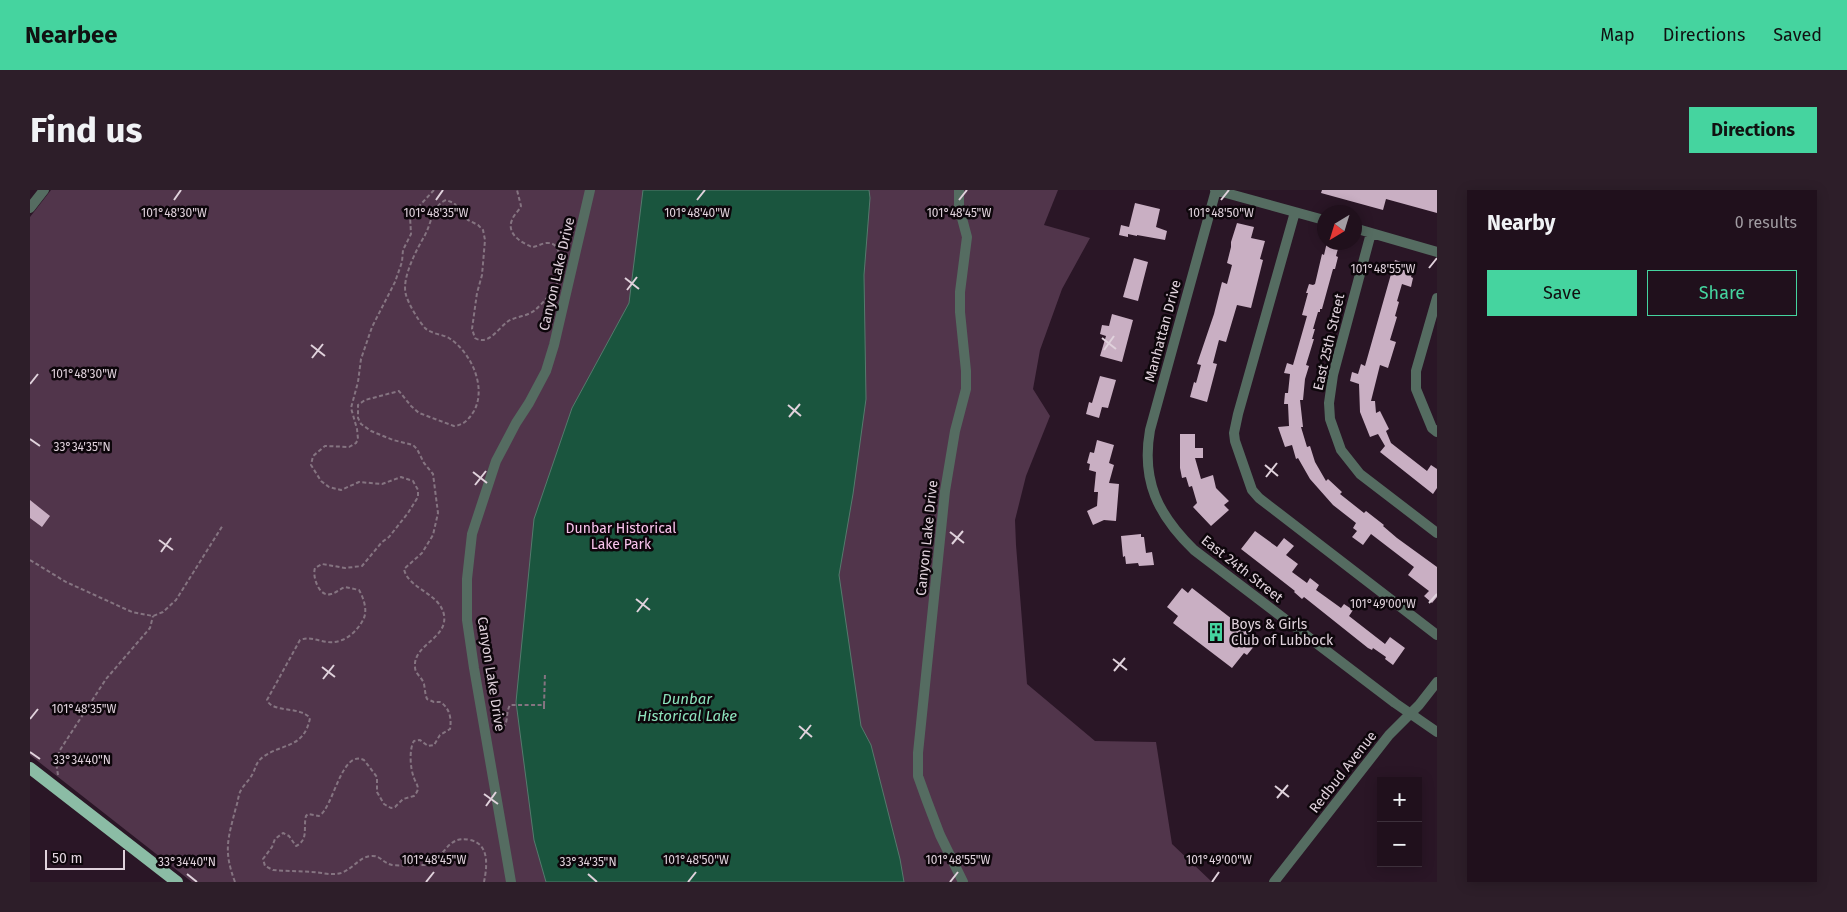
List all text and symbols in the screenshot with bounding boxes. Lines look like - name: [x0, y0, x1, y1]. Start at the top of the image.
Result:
- text: Nearbee: [25, 21, 118, 49]
- text: Map: [1600, 24, 1635, 46]
- text: Directions: [1663, 24, 1745, 46]
- text: Saved: [1773, 24, 1822, 46]
- button: Directions: [1689, 107, 1817, 153]
- text: Find us: [30, 109, 142, 151]
- north arrow: [1317, 205, 1362, 250]
- text: 101°48'30"W: [141, 206, 207, 220]
- text: 101°48'35"W: [404, 206, 469, 220]
- text: 101°48'40"W: [664, 206, 730, 220]
- text: 101°48'45"W: [927, 206, 991, 220]
- text: 101°48'50"W: [1188, 206, 1254, 220]
- text: Nearby: [1487, 210, 1555, 236]
- text: 0 results: [1735, 213, 1797, 232]
- street label: Canyon Lake Drive: [536, 216, 578, 332]
- text: 101°48'55"W: [1351, 262, 1415, 276]
- button: Save: [1487, 270, 1637, 316]
- button: Share: [1647, 270, 1797, 316]
- street label: Manhattan Drive: [1141, 278, 1185, 384]
- street label: East 25th Street: [1310, 291, 1349, 392]
- text: 101°48'30"W: [51, 367, 117, 381]
- text: 33°34'35"N: [53, 440, 111, 454]
- street label: Canyon Lake Drive: [912, 479, 942, 597]
- park label: Dunbar Historical Lake Park: [566, 520, 676, 553]
- street label: East 24th Street: [1198, 532, 1287, 607]
- text: 101°49'00"W: [1350, 597, 1416, 611]
- street label: Canyon Lake Drive: [474, 615, 508, 733]
- place label: Boys & Girls Club of Lubbock: [1231, 616, 1334, 649]
- building icon: Boys & Girls Club of Lubbock: [1205, 621, 1227, 643]
- water label: Dunbar Historical Lake: [637, 690, 737, 725]
- text: 101°48'35"W: [52, 702, 117, 716]
- street label: Redbud Avenue: [1306, 728, 1380, 816]
- text: 33°34'40"N: [53, 753, 111, 767]
- map controls: [1377, 777, 1422, 867]
- button: +: [1377, 777, 1422, 822]
- button: −: [1377, 822, 1422, 867]
- scale bar: [45, 847, 125, 870]
- text: 50 m: [52, 850, 83, 867]
- text: 101°48'45"W: [402, 853, 466, 867]
- text: 101°48'50"W: [663, 853, 729, 867]
- text: 101°48'55"W: [926, 853, 990, 867]
- text: 101°49'00"W: [1186, 853, 1252, 867]
- text: 33°34'40"N: [158, 855, 216, 869]
- text: 33°34'35"N: [559, 855, 617, 869]

